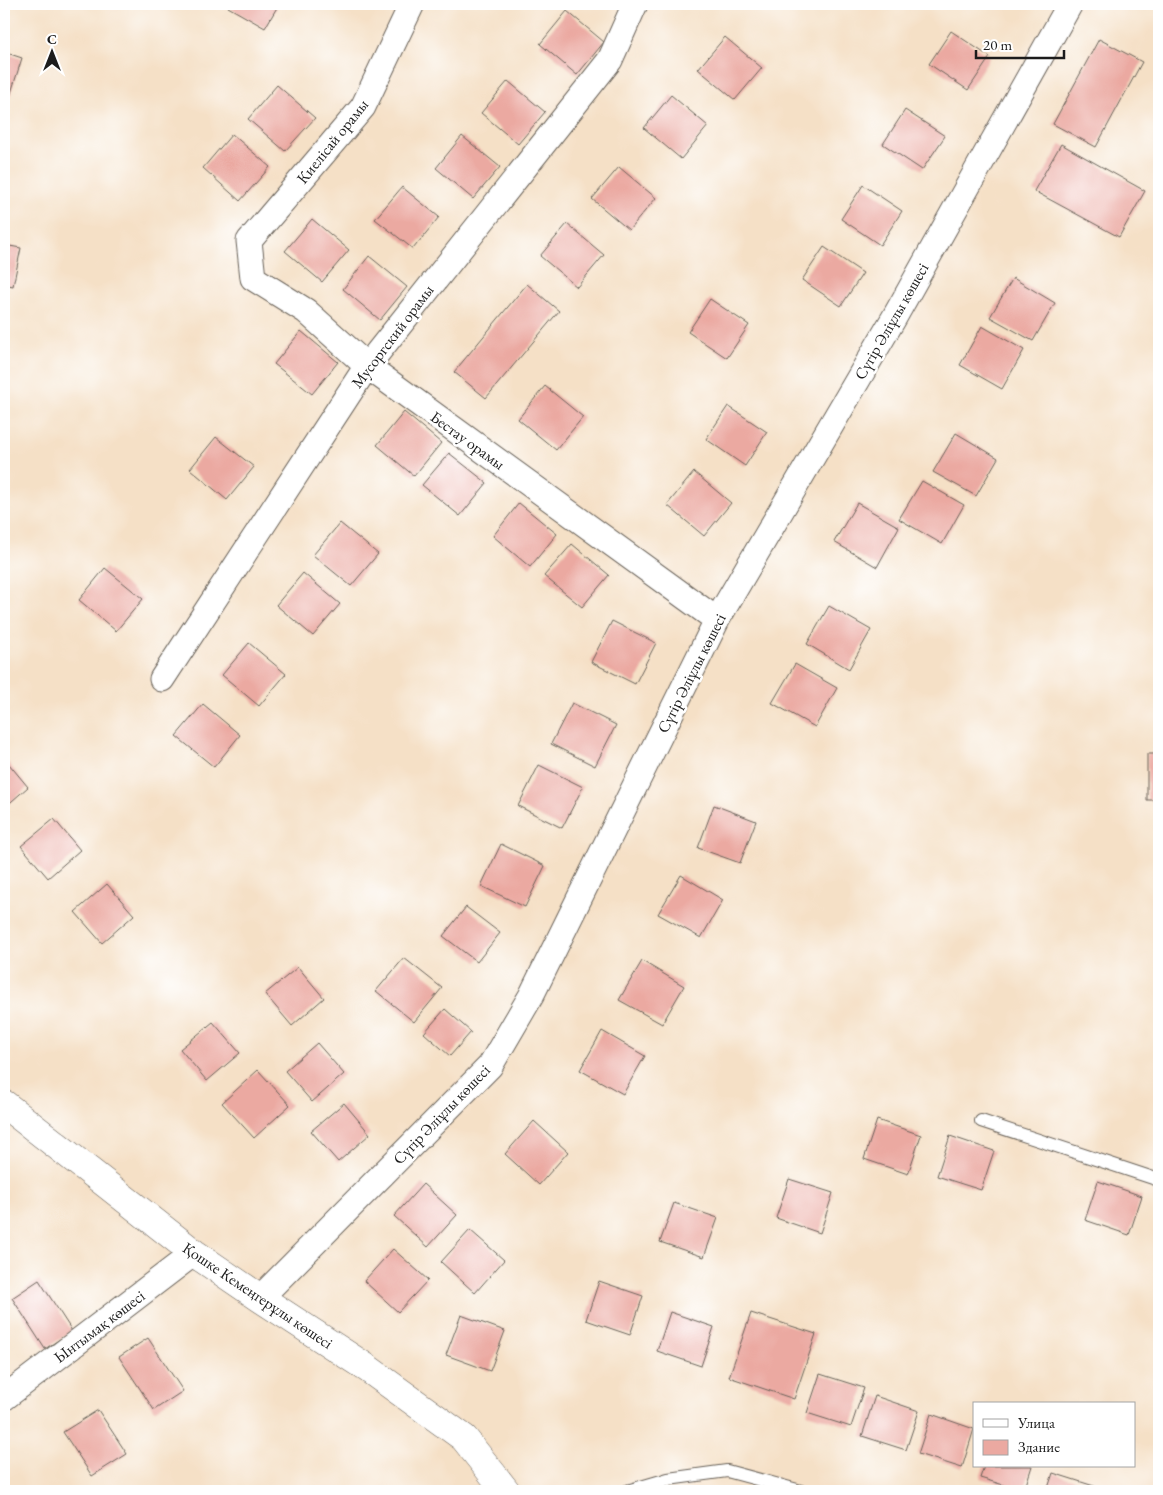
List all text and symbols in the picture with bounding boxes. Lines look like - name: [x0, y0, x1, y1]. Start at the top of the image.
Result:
- north arrow: [28, 28, 78, 78]
- scale bar: [976, 28, 1063, 60]
- text: С: [47, 30, 57, 48]
- text: 20 m: [983, 35, 1012, 54]
- street label: Киелісай орамы: [292, 94, 373, 188]
- street label: Сүгір Әліұлы көшесі: [849, 259, 933, 383]
- street label: Мусоргский орамы: [347, 280, 438, 392]
- street label: Бестау орамы: [426, 406, 509, 475]
- street label: Сүгір Әліұлы көшесі: [652, 610, 731, 737]
- street label: Сүгір Әліұлы көшесі: [388, 1060, 495, 1169]
- street label: Қошке Кемеңгерұлы көшесі: [178, 1237, 337, 1354]
- street label: Ынтымақ көшесі: [50, 1285, 149, 1368]
- legend: [973, 1402, 1136, 1468]
- text: Улица: [1017, 1413, 1055, 1432]
- text: Здание: [1018, 1437, 1060, 1456]

